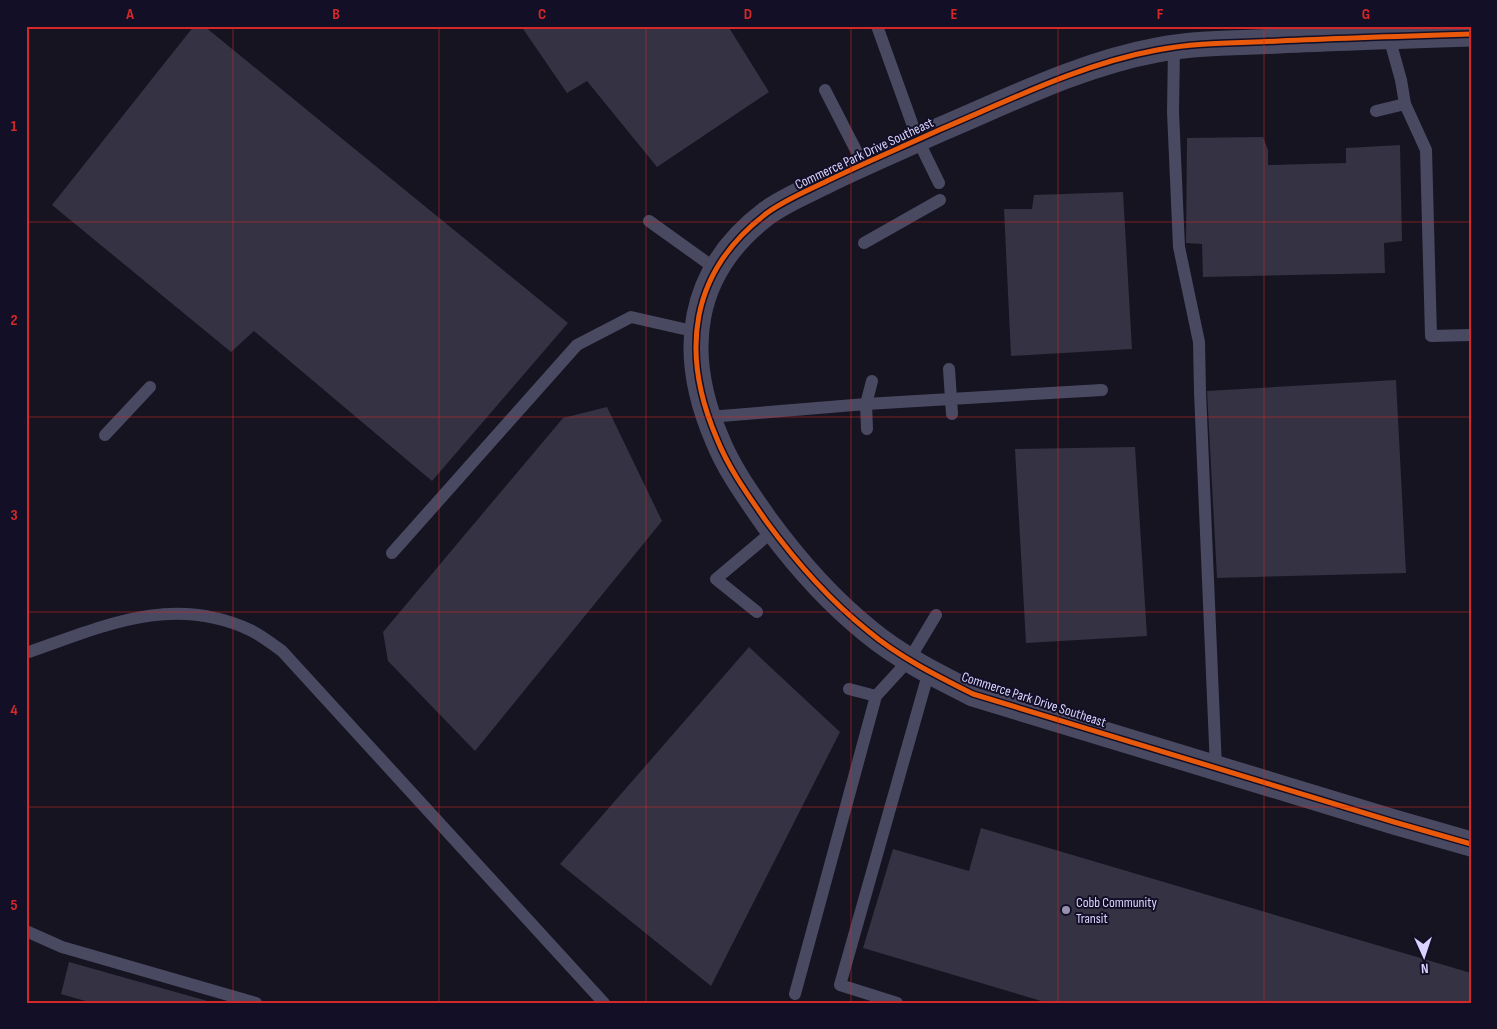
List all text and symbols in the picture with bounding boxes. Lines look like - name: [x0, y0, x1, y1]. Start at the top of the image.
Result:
- text: A: [125, 5, 134, 24]
- text: B: [332, 5, 340, 24]
- text: C: [538, 5, 546, 24]
- text: D: [744, 5, 752, 24]
- text: E: [951, 5, 958, 24]
- text: F: [1157, 5, 1164, 24]
- text: G: [1362, 5, 1370, 24]
- street label: Commerce Park Drive Southeast: [792, 114, 936, 193]
- text: 1: [11, 117, 18, 136]
- text: 2: [10, 311, 18, 330]
- text: 3: [10, 506, 18, 525]
- street label: Commerce Park Drive Southeast: [959, 668, 1108, 731]
- text: 4: [10, 701, 18, 720]
- place label: Cobb Community Transit: [1076, 894, 1158, 927]
- text: 5: [10, 896, 18, 915]
- marker: Cobb Community Transit: [1060, 904, 1072, 916]
- north arrow: [1400, 932, 1450, 982]
- text: N: [1420, 960, 1429, 977]

